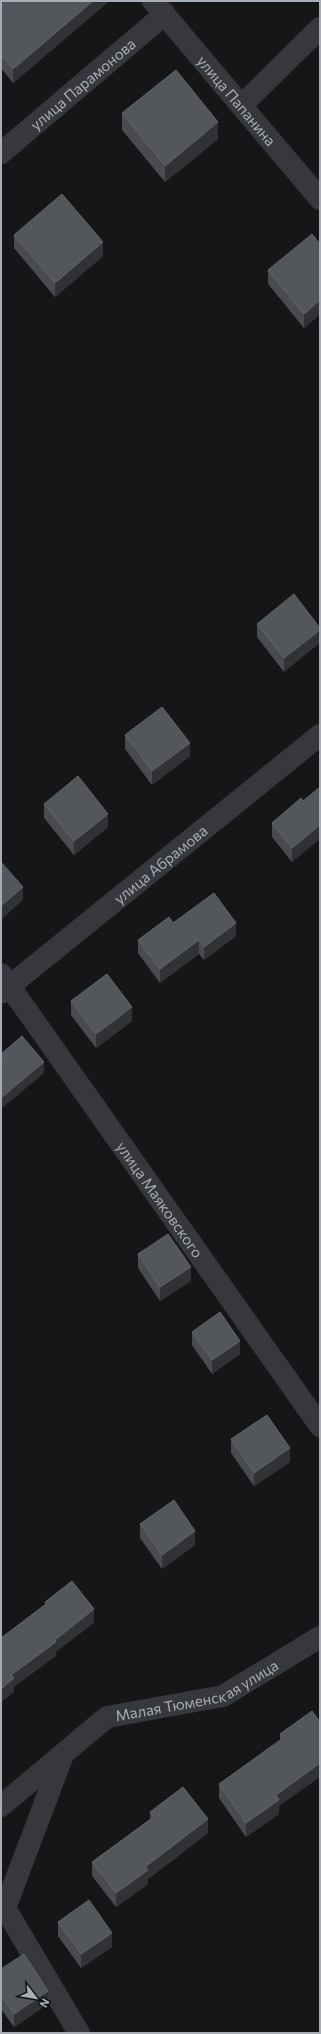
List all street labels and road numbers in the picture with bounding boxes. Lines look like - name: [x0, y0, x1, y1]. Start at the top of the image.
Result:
- street label: улица Парамонова: [26, 34, 139, 133]
- street label: улица Папанина: [194, 51, 280, 149]
- street label: улица Абрамова: [110, 821, 211, 907]
- street label: улица Маяковского: [113, 1138, 207, 1261]
- street label: Малая Тюменская улица: [114, 1656, 281, 1724]

